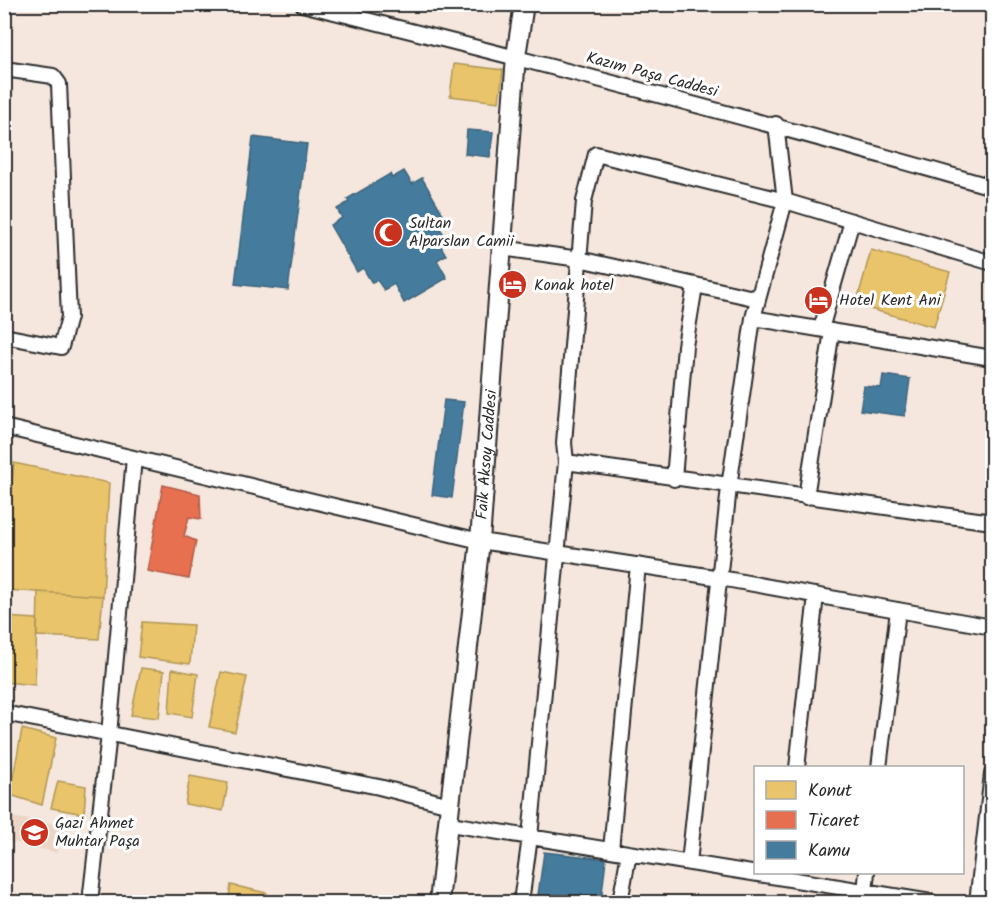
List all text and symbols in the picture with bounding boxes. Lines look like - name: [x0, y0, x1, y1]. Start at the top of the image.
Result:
- street label: Kazım Paşa Caddesi: [584, 45, 722, 105]
- place label: Sultan Alparslan Camii: [409, 211, 515, 254]
- mosque icon: Sultan Alparslan Camii: [372, 216, 404, 248]
- hotel icon: Konak hotel: [497, 269, 529, 301]
- place label: Konak hotel: [534, 273, 614, 298]
- hotel icon: Hotel Kent Ani: [802, 284, 834, 316]
- place label: Hotel Kent Ani: [839, 288, 942, 313]
- street label: Faik Aksoy Caddesi: [469, 388, 504, 520]
- legend: [754, 766, 964, 874]
- text: Konut: [808, 777, 853, 806]
- text: Ticaret: [808, 807, 860, 836]
- place label: Gazi Ahmet Muhtar Paşa: [55, 811, 140, 854]
- school or university icon: Gazi Ahmet Muhtar Paşa: [18, 816, 50, 848]
- text: Kamu: [808, 837, 850, 866]

